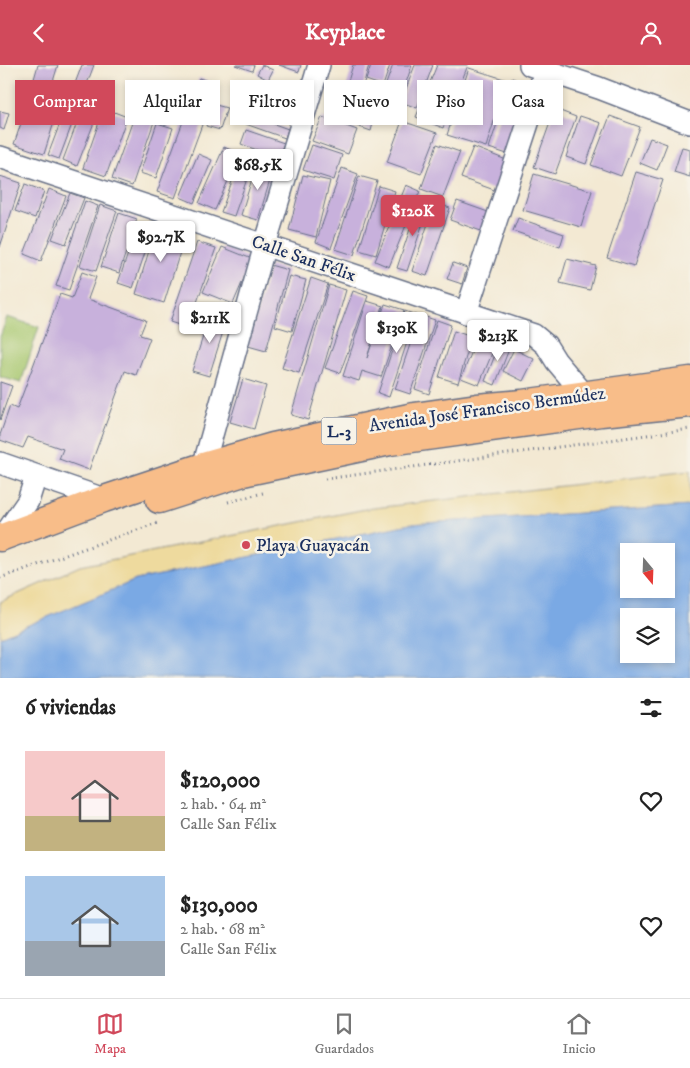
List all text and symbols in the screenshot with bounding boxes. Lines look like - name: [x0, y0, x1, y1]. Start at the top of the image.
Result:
- icon: back: [25, 19, 53, 47]
- text: Keyplace: [305, 19, 385, 46]
- icon: person: [637, 19, 665, 47]
- chip: Comprar: [15, 80, 115, 125]
- chip: Alquilar: [125, 80, 220, 125]
- chip: Filtros: [230, 80, 314, 125]
- chip: Nuevo: [324, 80, 407, 125]
- chip: Piso: [417, 80, 483, 125]
- chip: Casa: [493, 80, 563, 125]
- pin: $68.5K: [217, 149, 299, 191]
- text: $68.5K: [234, 155, 282, 175]
- pin: $120K: [378, 195, 448, 237]
- text: $120K: [392, 201, 434, 221]
- pin: $92.7K: [120, 221, 202, 263]
- text: $92.7K: [137, 227, 185, 247]
- street label: Calle San Félix: [249, 231, 359, 287]
- pin: $211K: [175, 301, 245, 344]
- text: $211K: [190, 308, 230, 328]
- pin: $130K: [362, 311, 432, 354]
- text: $130K: [377, 318, 417, 338]
- pin: $213K: [463, 319, 533, 362]
- text: $213K: [478, 326, 518, 346]
- street label: Avenida José Francisco Bermúdez: [368, 382, 607, 437]
- road number: L-3: [322, 417, 356, 445]
- place label: Playa Guayacán: [256, 535, 370, 557]
- marker: Playa Guayacán: [240, 539, 252, 551]
- north arrow: [620, 543, 675, 597]
- map controls: [620, 543, 675, 663]
- button: layers: [620, 608, 675, 663]
- icon: filters: [637, 694, 665, 722]
- text: 6 viviendas: [25, 695, 116, 721]
- text: $120,000: [180, 768, 260, 794]
- icon: home: [65, 771, 125, 831]
- icon: heart: [637, 787, 665, 815]
- text: 2 hab. · 64 m²: [180, 794, 266, 814]
- text: Calle San Félix: [180, 814, 277, 834]
- text: $130,000: [180, 893, 258, 919]
- icon: home: [65, 896, 125, 956]
- icon: heart: [637, 912, 665, 940]
- text: 2 hab. · 68 m²: [180, 919, 265, 939]
- text: Calle San Félix: [180, 939, 277, 959]
- tab: Mapa: [94, 1010, 126, 1058]
- tab: Guardados: [315, 1010, 374, 1058]
- tab: Inicio: [563, 1010, 596, 1058]

